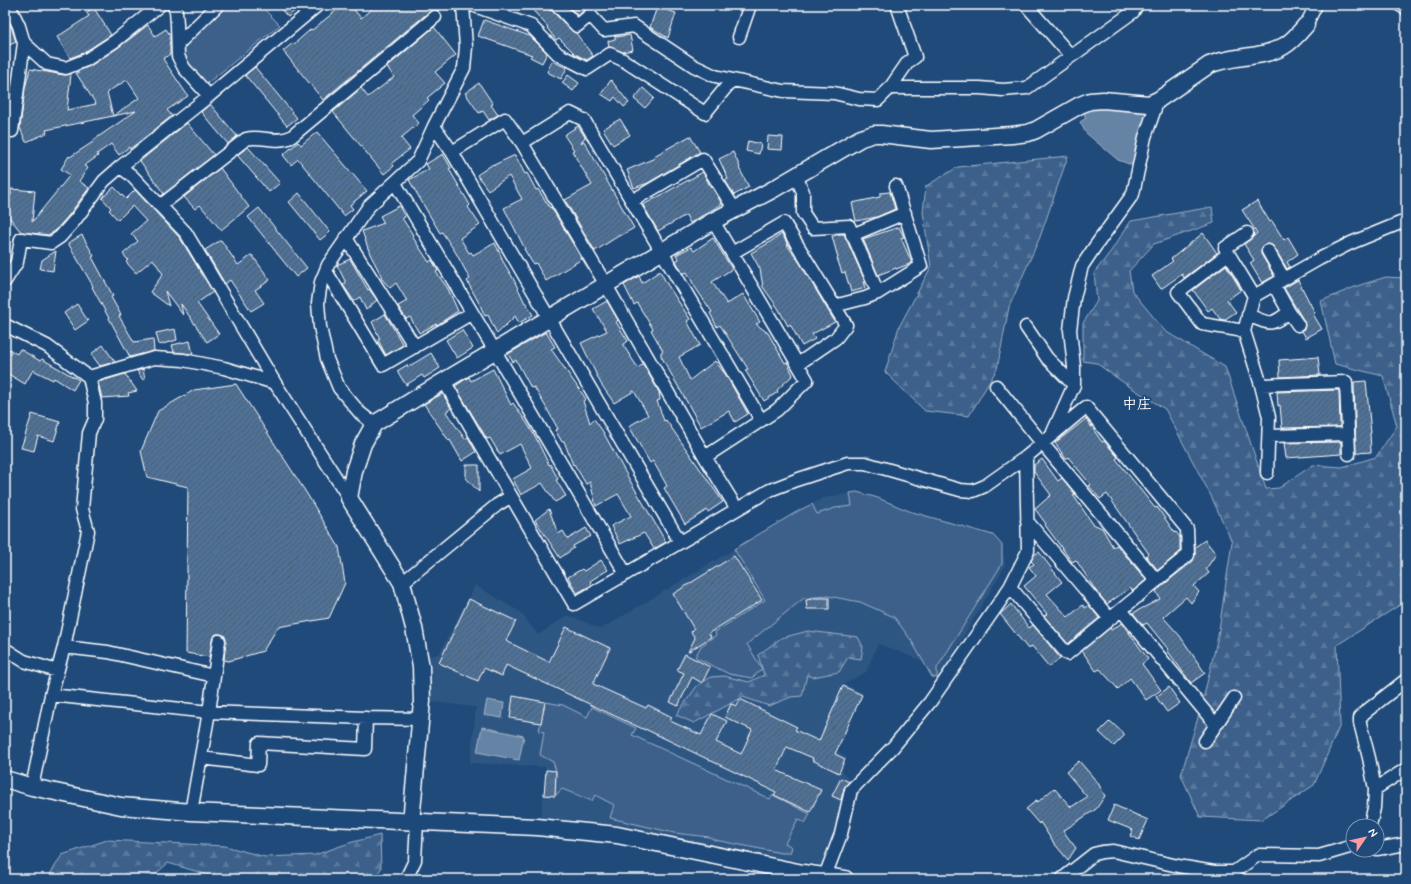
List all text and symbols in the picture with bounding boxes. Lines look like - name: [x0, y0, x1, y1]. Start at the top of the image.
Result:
- district label: 中庄: [1122, 395, 1152, 415]
- north arrow: [1345, 818, 1385, 858]
- text: N: [1365, 826, 1380, 840]

